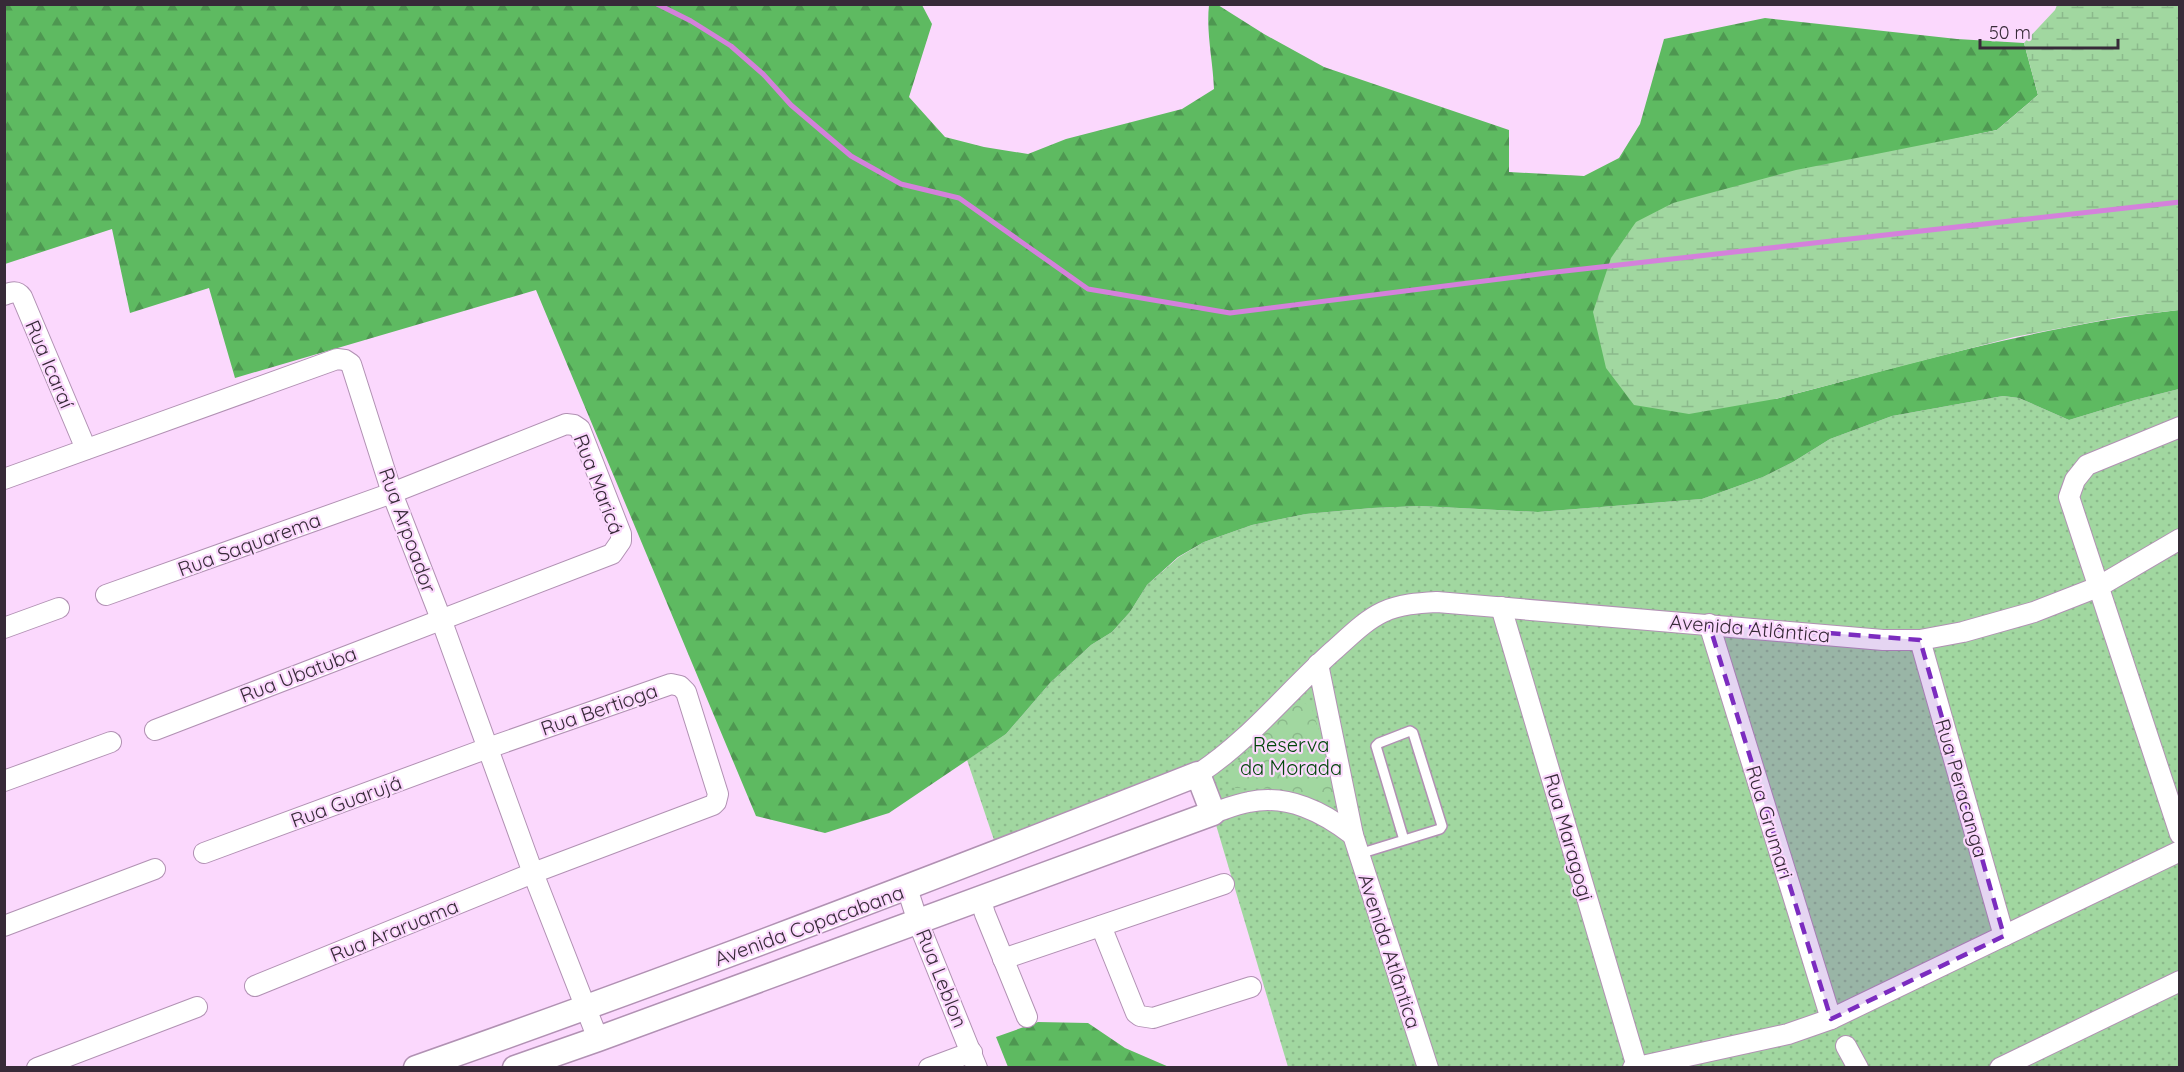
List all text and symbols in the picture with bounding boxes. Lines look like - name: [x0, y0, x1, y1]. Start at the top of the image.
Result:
- scale bar: [1980, 12, 2118, 50]
- text: 50 m: [1989, 21, 2031, 44]
- street label: Rua Icaraí: [20, 316, 80, 413]
- street label: Rua Maricá: [568, 430, 630, 538]
- street label: Rua Arpoador: [374, 464, 442, 596]
- street label: Rua Saquarema: [174, 507, 324, 581]
- street label: Avenida Atlântica: [1669, 609, 1831, 647]
- street label: Rua Ubatuba: [236, 640, 360, 708]
- street label: Rua Bertioga: [537, 677, 661, 741]
- street label: Rua Peracanga: [1930, 716, 1994, 860]
- park label: Reserva da Morada: [1240, 732, 1342, 780]
- street label: Rua Grumari: [1741, 762, 1799, 882]
- street label: Rua Guarujá: [287, 769, 405, 833]
- street label: Rua Maragogi: [1539, 770, 1599, 904]
- street label: Avenida Atlântica: [1353, 871, 1427, 1031]
- street label: Avenida Copacabana: [711, 879, 907, 971]
- street label: Rua Araruama: [326, 893, 462, 967]
- street label: Rua Leblon: [911, 925, 973, 1031]

